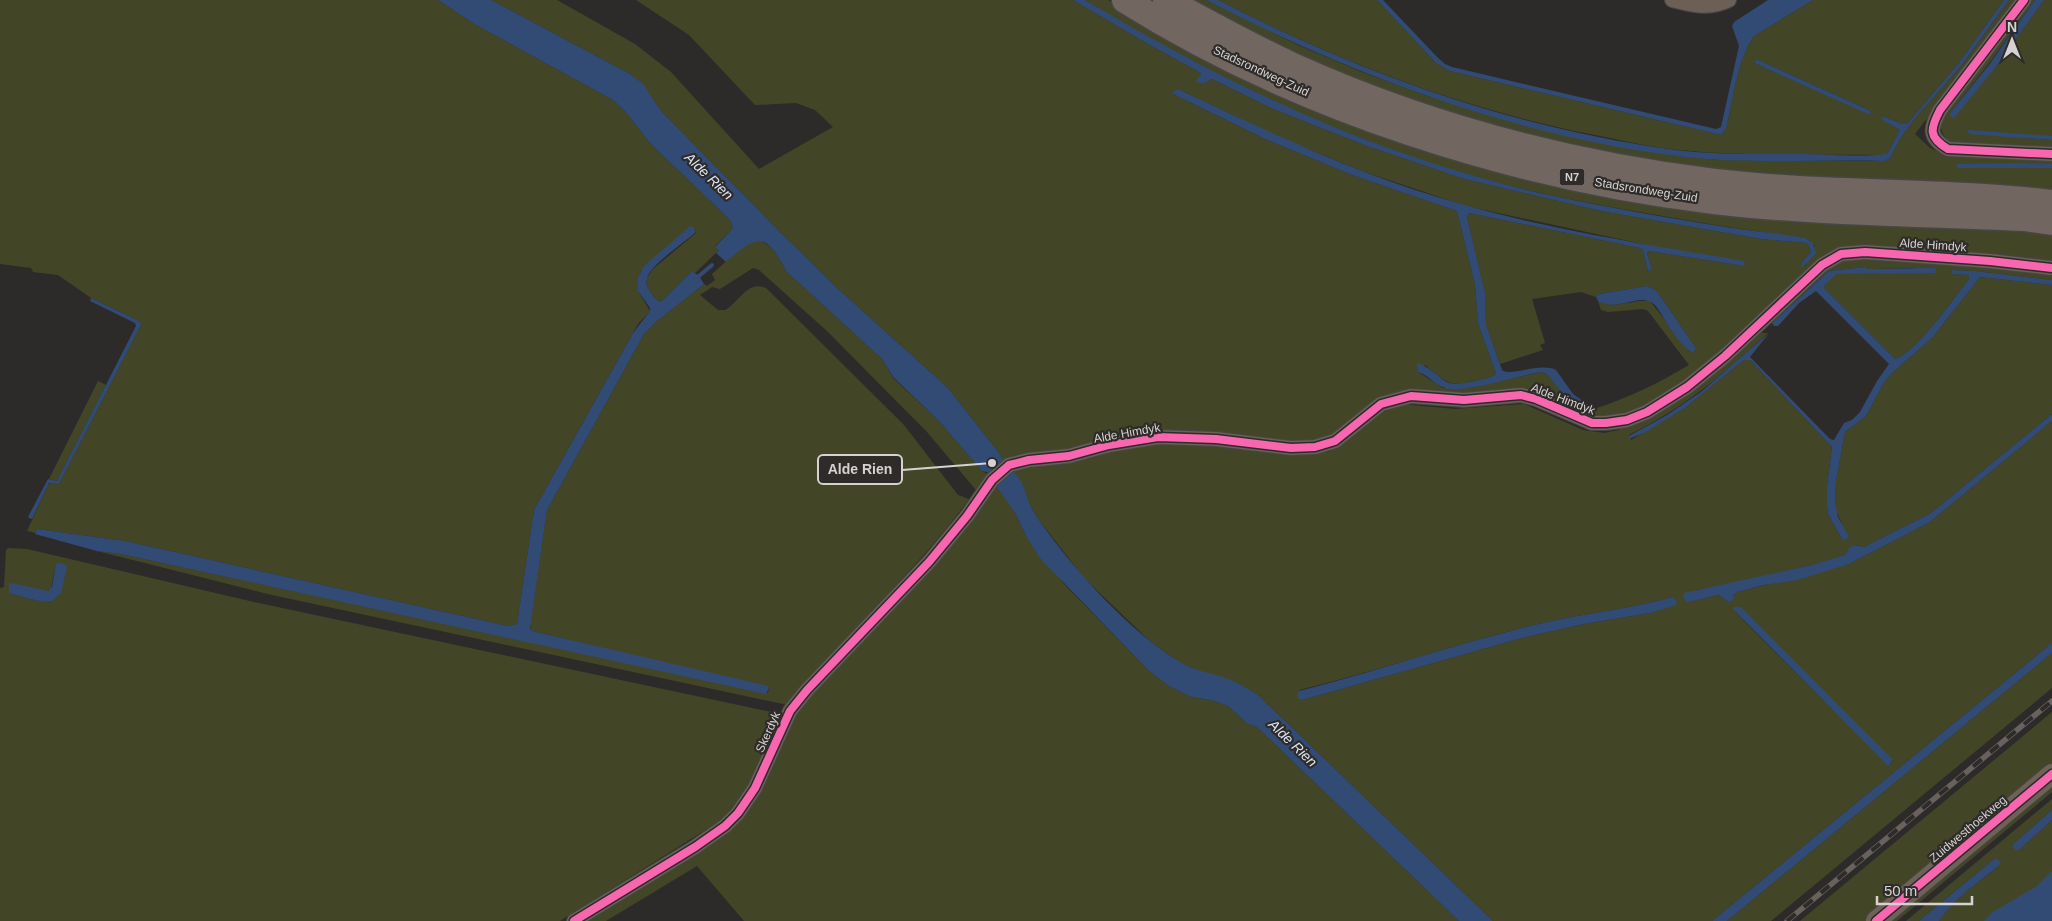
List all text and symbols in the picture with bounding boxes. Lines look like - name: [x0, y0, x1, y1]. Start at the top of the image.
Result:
- north arrow: [1987, 15, 2037, 65]
- text: N: [2007, 19, 2017, 35]
- street label: Stadsrondweg-Zuid: [1211, 43, 1311, 99]
- water label: Alde Rien: [681, 148, 737, 203]
- road number: N7: [1560, 168, 1584, 186]
- street label: Stadsrondweg-Zuid: [1594, 175, 1698, 205]
- street label: Alde Himdyk: [1899, 236, 1968, 254]
- street label: Alde Himdyk: [1529, 380, 1598, 418]
- street label: Alde Himdyk: [1093, 420, 1162, 446]
- callout: Alde Rien: [818, 455, 902, 484]
- text: Alde Rien: [828, 461, 892, 477]
- street label: Skerdyk: [753, 708, 784, 755]
- water label: Alde Rien: [1265, 715, 1321, 770]
- street label: Zuidwesthoekweg: [1927, 793, 2009, 865]
- scale bar: [1877, 874, 1972, 906]
- text: 50 m: [1884, 882, 1917, 899]

